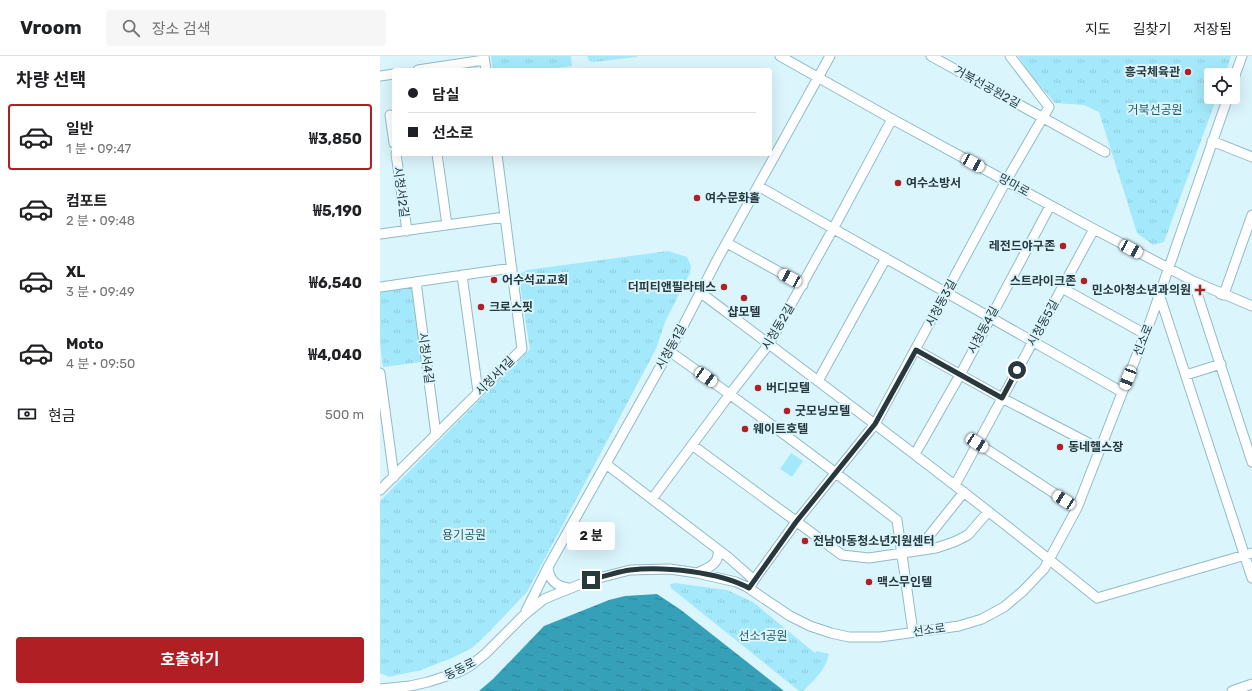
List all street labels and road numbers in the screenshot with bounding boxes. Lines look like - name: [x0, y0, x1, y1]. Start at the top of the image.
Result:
- street label: 거북선공원2길: [952, 63, 1022, 111]
- street label: 시청서2길: [391, 166, 411, 218]
- street label: 망마로: [996, 171, 1032, 199]
- street label: 시청동3길: [923, 277, 959, 329]
- street label: 시청동5길: [1024, 297, 1062, 349]
- street label: 시청동2길: [759, 301, 797, 353]
- street label: 시청동4길: [965, 304, 1001, 356]
- street label: 시청동1길: [653, 322, 689, 372]
- street label: 선소로: [1130, 322, 1156, 358]
- street label: 시청서4길: [415, 331, 437, 385]
- street label: 시청서1길: [473, 354, 517, 398]
- street label: 선소로: [912, 621, 946, 639]
- street label: 동동로: [442, 655, 478, 683]

